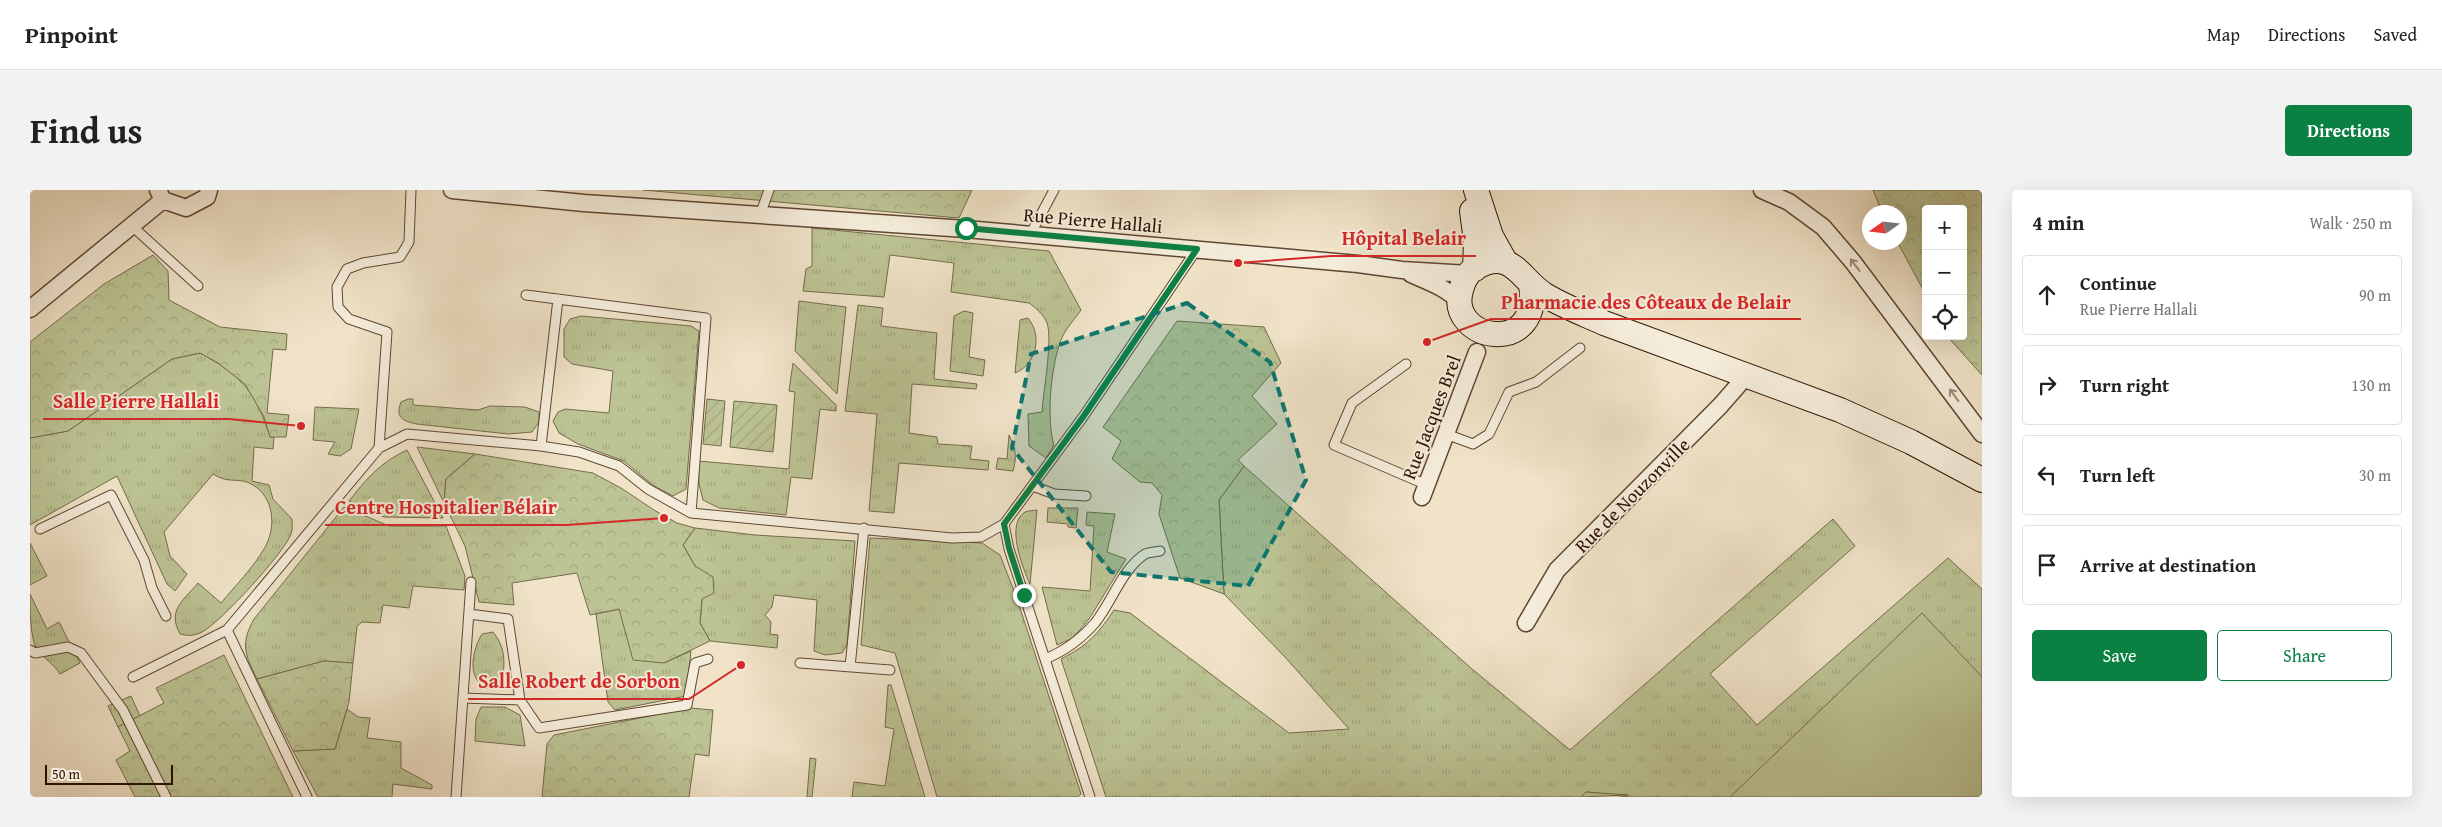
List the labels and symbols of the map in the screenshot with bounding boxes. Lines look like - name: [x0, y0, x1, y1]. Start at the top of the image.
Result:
- street label: Rue Pierre Hallali: [1022, 200, 1164, 240]
- north arrow: [1862, 205, 1907, 250]
- route start: [955, 217, 978, 240]
- callout: Hôpital Belair: [1331, 221, 1476, 256]
- text: Hôpital Belair: [1342, 223, 1466, 252]
- one-way arrow: [1850, 259, 1861, 272]
- callout: Pharmacie des Côteaux de Belair: [1491, 284, 1801, 319]
- text: Pharmacie des Côteaux de Belair: [1501, 287, 1791, 316]
- street label: Rue Jacques Brel: [1394, 351, 1468, 483]
- callout: Salle Pierre Hallali: [43, 384, 229, 419]
- text: Salle Pierre Hallali: [53, 386, 219, 415]
- one-way arrow: [1949, 388, 1959, 402]
- street label: Rue de Nouzonville: [1568, 431, 1696, 559]
- callout: Centre Hospitalier Bélair: [325, 490, 567, 525]
- text: Centre Hospitalier Bélair: [335, 492, 557, 521]
- route end: [1013, 584, 1036, 607]
- callout: Salle Robert de Sorbon: [468, 664, 689, 699]
- text: Salle Robert de Sorbon: [478, 666, 680, 695]
- scale bar: [45, 762, 172, 785]

